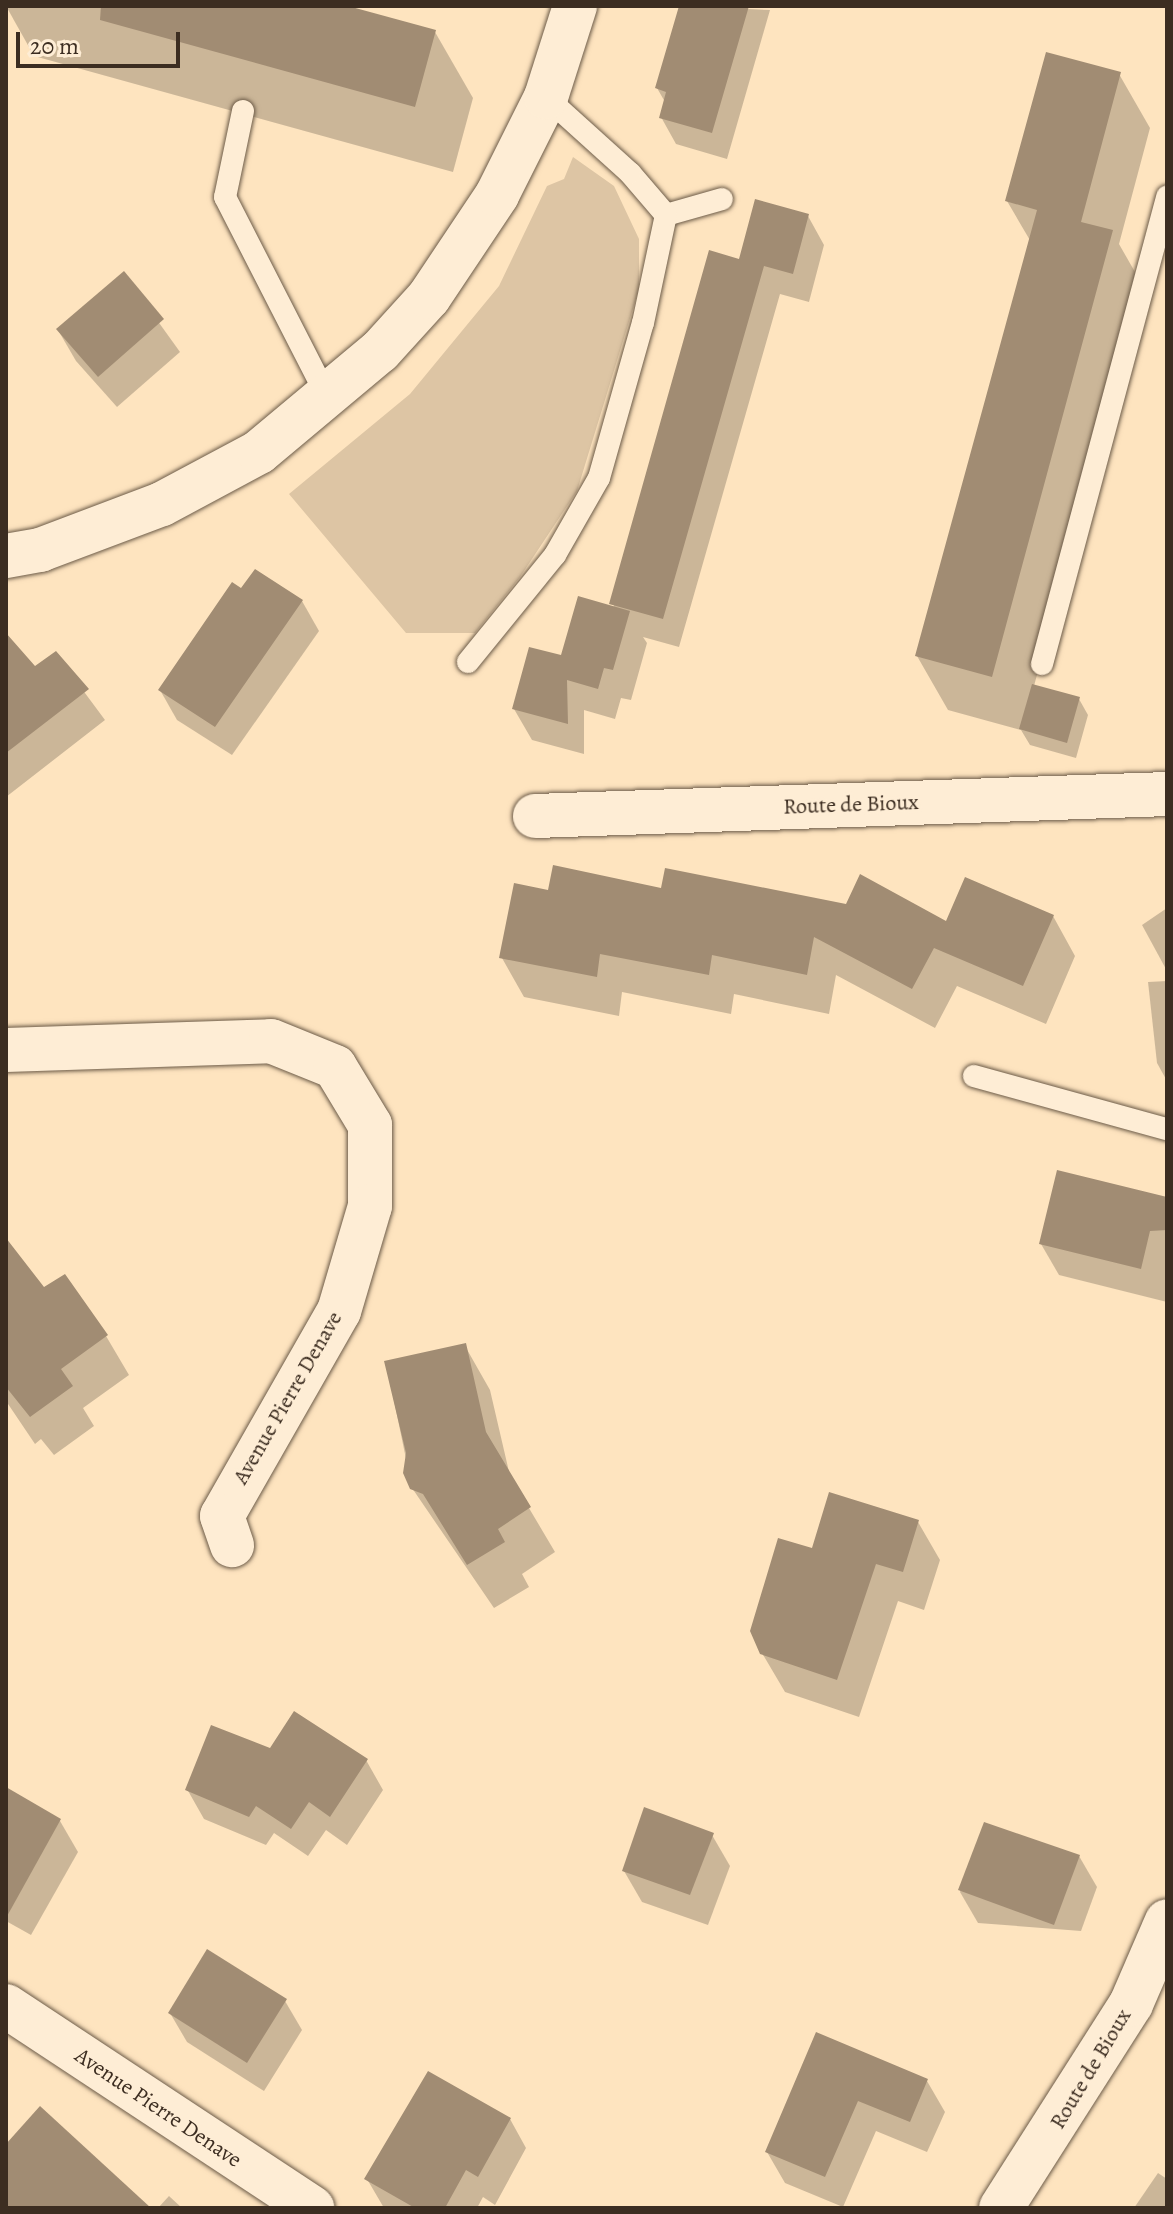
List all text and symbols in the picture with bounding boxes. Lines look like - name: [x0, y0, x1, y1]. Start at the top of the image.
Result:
- scale bar: [20, 16, 184, 66]
- text: 20 m: [30, 30, 79, 62]
- street label: Route de Bioux: [783, 789, 919, 821]
- street label: Avenue Pierre Denave: [228, 1307, 348, 1489]
- street label: Route de Bioux: [1045, 2004, 1137, 2134]
- street label: Avenue Pierre Denave: [70, 2042, 246, 2174]

